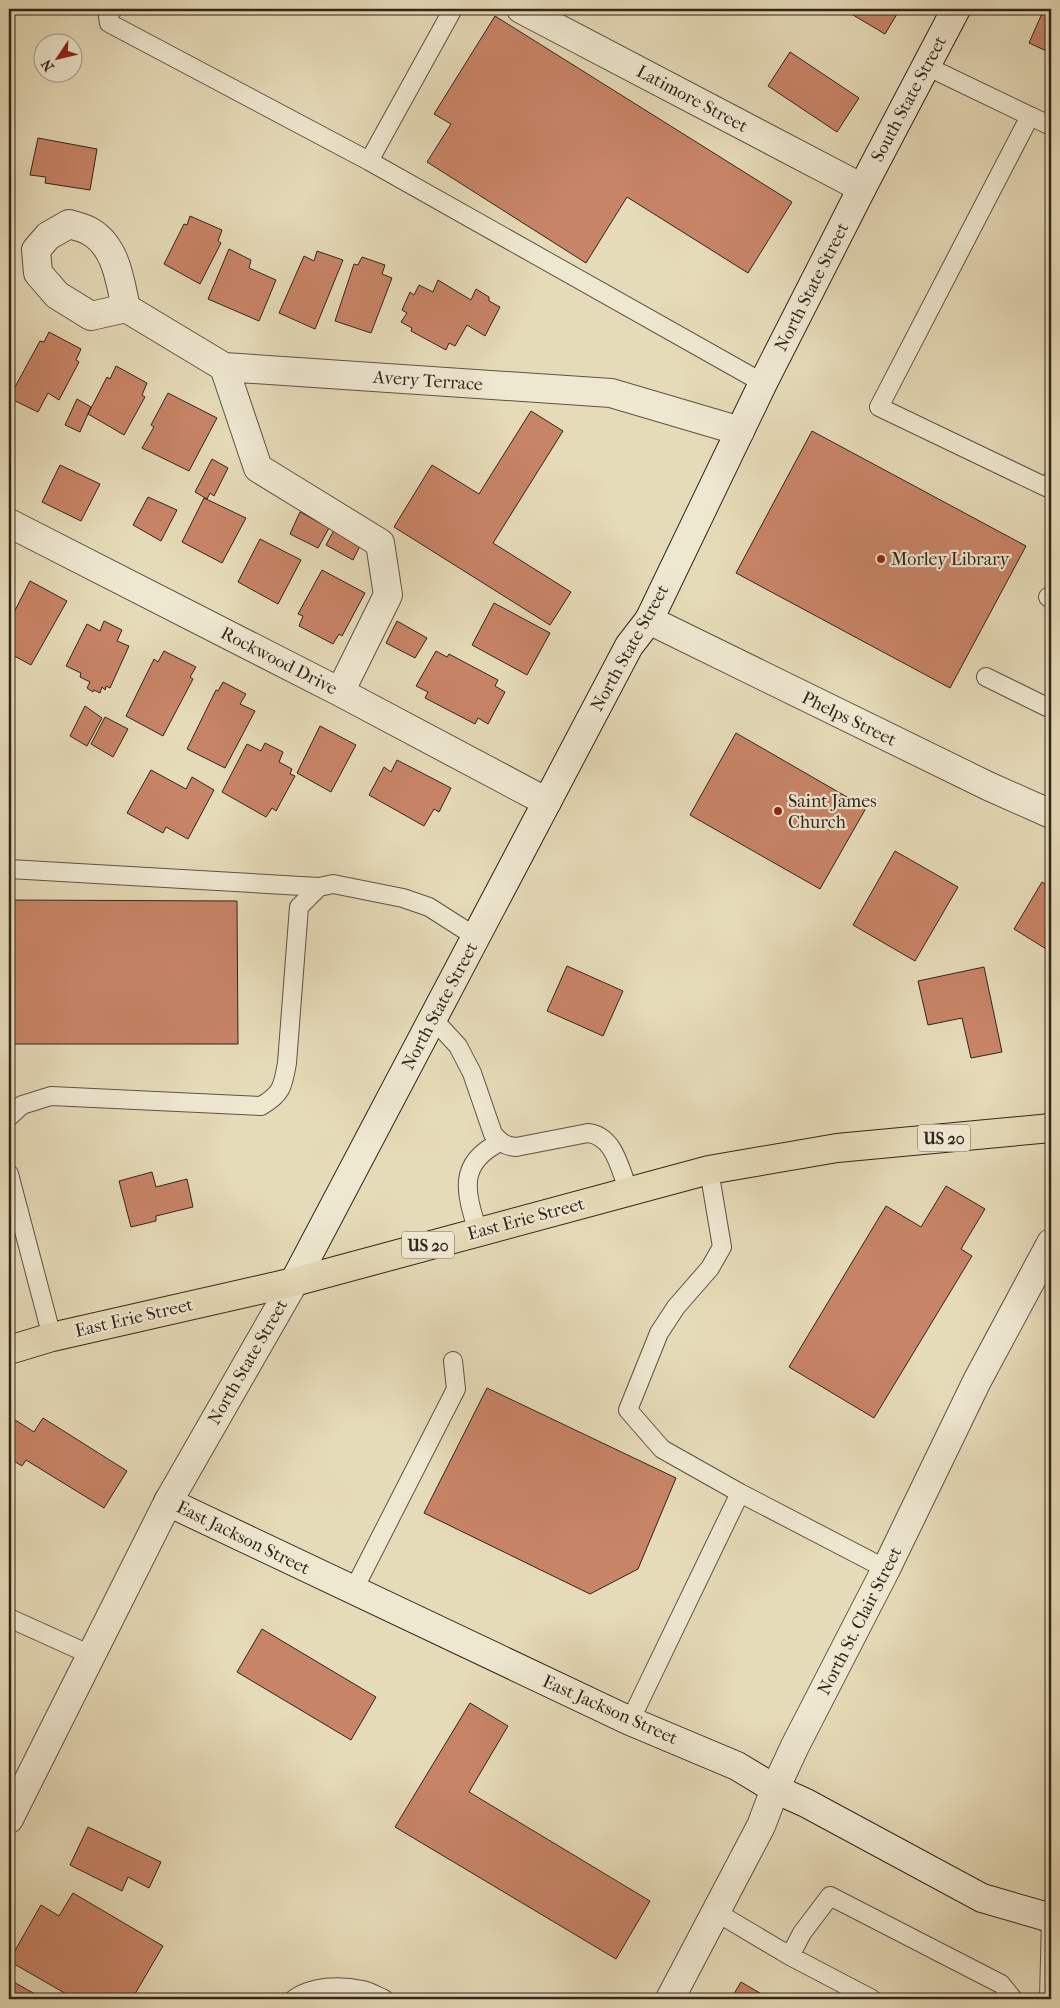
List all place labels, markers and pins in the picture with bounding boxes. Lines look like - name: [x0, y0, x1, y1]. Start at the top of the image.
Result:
- place label: Morley Library: [891, 549, 1011, 570]
- marker: Morley Library: [875, 553, 887, 565]
- place label: Saint James Church: [788, 791, 877, 833]
- marker: Saint James Church: [772, 805, 784, 817]

